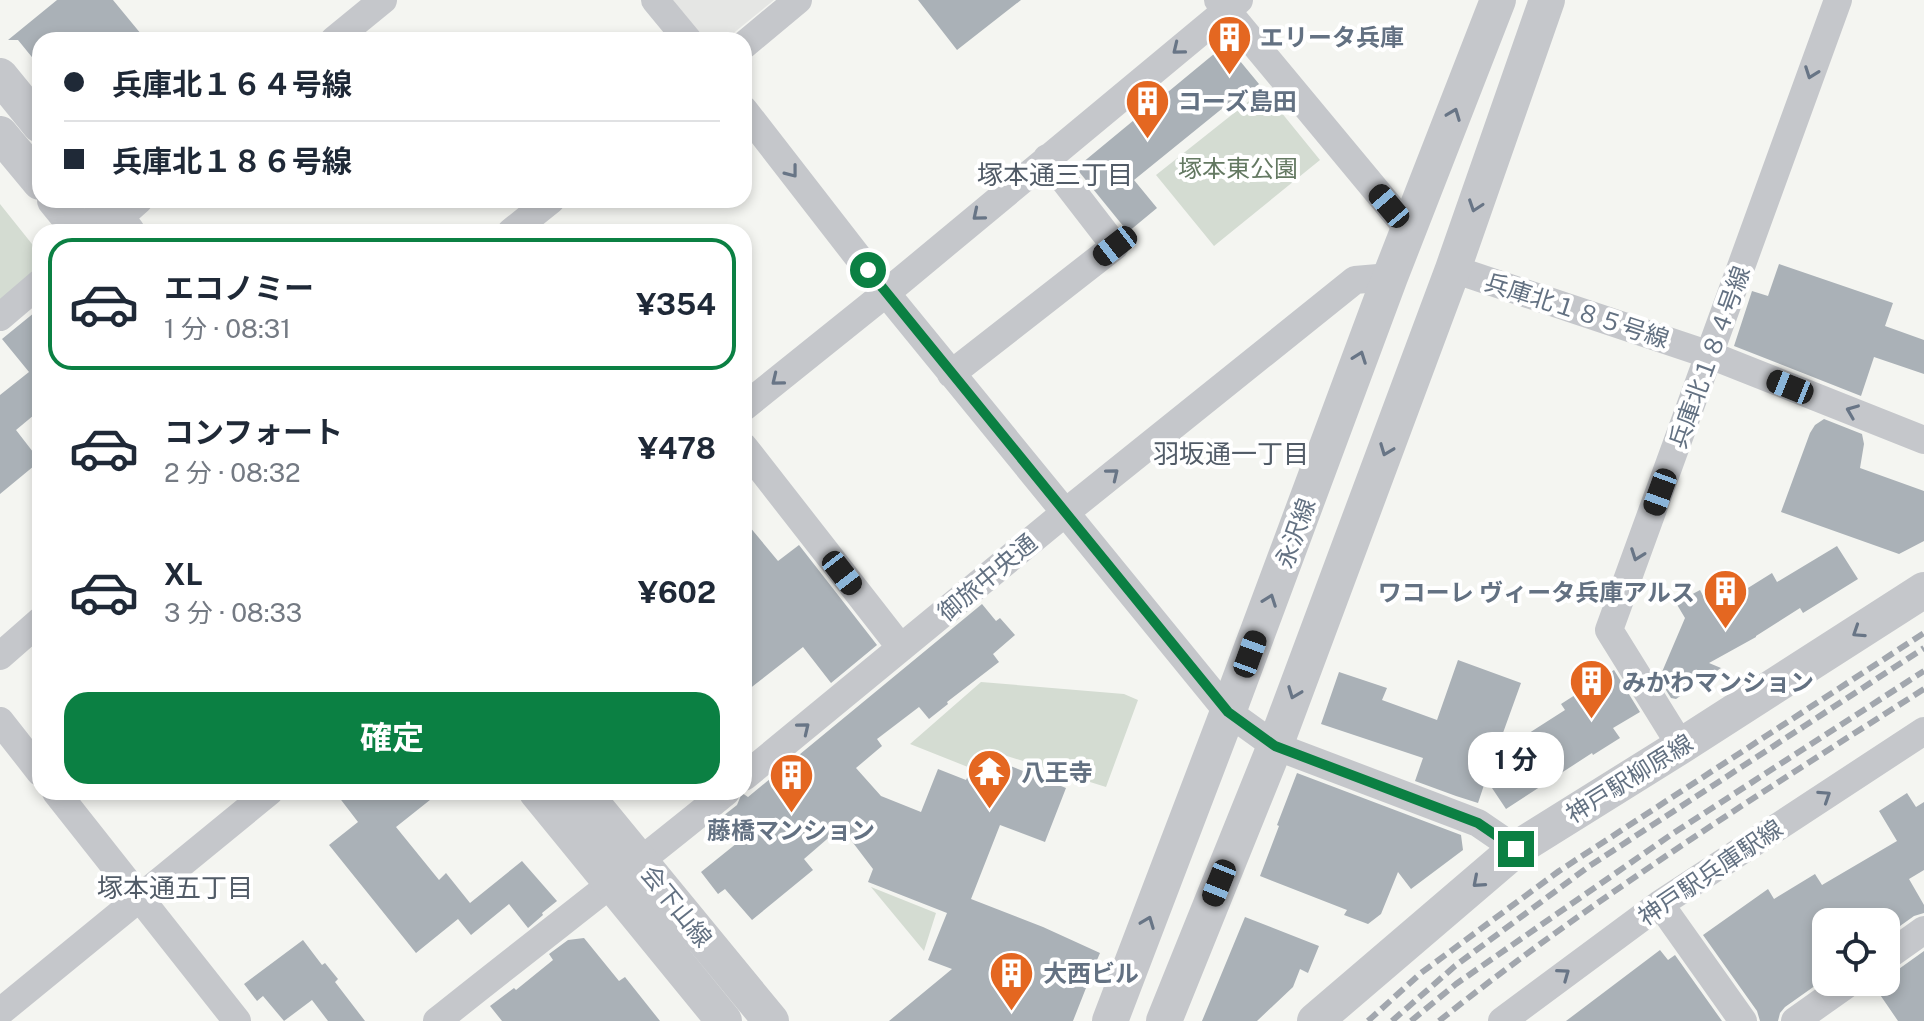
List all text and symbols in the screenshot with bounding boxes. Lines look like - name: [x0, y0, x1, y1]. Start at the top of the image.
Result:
- building icon: エリータ兵庫: [1205, 13, 1253, 76]
- place label: エリータ兵庫: [1260, 23, 1404, 51]
- one-way arrow: [1172, 40, 1187, 54]
- text: 兵庫北１６４号線: [112, 66, 352, 102]
- one-way arrow: [1805, 66, 1821, 80]
- building icon: コーズ島田: [1123, 77, 1171, 140]
- place label: コーズ島田: [1178, 87, 1297, 115]
- one-way arrow: [1444, 108, 1461, 122]
- text: 兵庫北１８６号線: [112, 143, 352, 179]
- park label: 塚本東公園: [1178, 154, 1298, 182]
- district label: 塚本通三丁目: [977, 159, 1133, 190]
- one-way arrow: [782, 163, 796, 178]
- car: [1364, 180, 1414, 232]
- one-way arrow: [1469, 198, 1485, 212]
- one-way arrow: [973, 205, 987, 220]
- car: [1089, 222, 1141, 270]
- route start: [850, 252, 886, 288]
- street label: 兵庫北１８４号線: [1663, 262, 1755, 452]
- street label: 兵庫北１８５号線: [1481, 267, 1673, 353]
- icon: car: [68, 268, 140, 340]
- text: エコノミー: [164, 270, 314, 306]
- text: ¥354: [636, 286, 716, 322]
- text: 1 分 · 08:31: [164, 313, 291, 344]
- one-way arrow: [1350, 350, 1367, 364]
- car: [1763, 367, 1817, 407]
- one-way arrow: [772, 370, 786, 385]
- one-way arrow: [1846, 404, 1860, 421]
- icon: car: [68, 412, 140, 484]
- text: コンフォート: [164, 414, 343, 450]
- text: ¥478: [638, 430, 716, 466]
- district label: 羽坂通一丁目: [1153, 438, 1309, 469]
- one-way arrow: [1379, 442, 1395, 456]
- text: 2 分 · 08:32: [164, 457, 301, 488]
- car: [1641, 465, 1679, 519]
- one-way arrow: [1104, 469, 1118, 484]
- street label: 永沢線: [1270, 494, 1320, 572]
- street label: 御旅中央通: [932, 528, 1042, 626]
- car: [818, 547, 866, 599]
- one-way arrow: [1630, 547, 1646, 561]
- icon: car: [68, 556, 140, 628]
- text: XL: [164, 556, 203, 592]
- building icon: ワコーレ ヴィータ兵庫アルス: [1702, 568, 1750, 631]
- text: ¥602: [638, 574, 716, 610]
- place label: ワコーレ ヴィータ兵庫アルス: [1378, 578, 1695, 606]
- one-way arrow: [1260, 594, 1277, 608]
- text: 3 分 · 08:33: [164, 597, 302, 628]
- one-way arrow: [1853, 622, 1867, 637]
- car: [1231, 627, 1269, 681]
- building icon: みかわマンション: [1567, 658, 1615, 721]
- place label: みかわマンション: [1622, 668, 1814, 696]
- one-way arrow: [1287, 686, 1304, 700]
- button: 確定: [64, 692, 720, 784]
- one-way arrow: [795, 723, 809, 738]
- street label: 神戸駅柳原線: [1561, 728, 1697, 828]
- callout: 1 分: [1468, 733, 1564, 789]
- text: 1 分: [1495, 744, 1538, 775]
- temple icon: 八王寺: [966, 748, 1014, 811]
- building icon: 藤橋マンション: [767, 752, 815, 815]
- place label: 八王寺: [1021, 758, 1093, 786]
- one-way arrow: [1816, 790, 1830, 805]
- street label: 神戸駅兵庫駅線: [1633, 813, 1787, 931]
- place label: 藤橋マンション: [707, 816, 875, 844]
- route end: [1498, 831, 1534, 867]
- car: [1199, 856, 1239, 910]
- street label: 会下山線: [636, 860, 718, 952]
- district label: 塚本通五丁目: [97, 872, 253, 903]
- one-way arrow: [1472, 872, 1487, 887]
- map controls: [1812, 908, 1900, 996]
- button: locate: [1812, 908, 1900, 996]
- one-way arrow: [1138, 916, 1155, 930]
- building icon: 大西ビル: [988, 949, 1036, 1012]
- place label: 大西ビル: [1043, 959, 1139, 987]
- one-way arrow: [1555, 969, 1570, 984]

